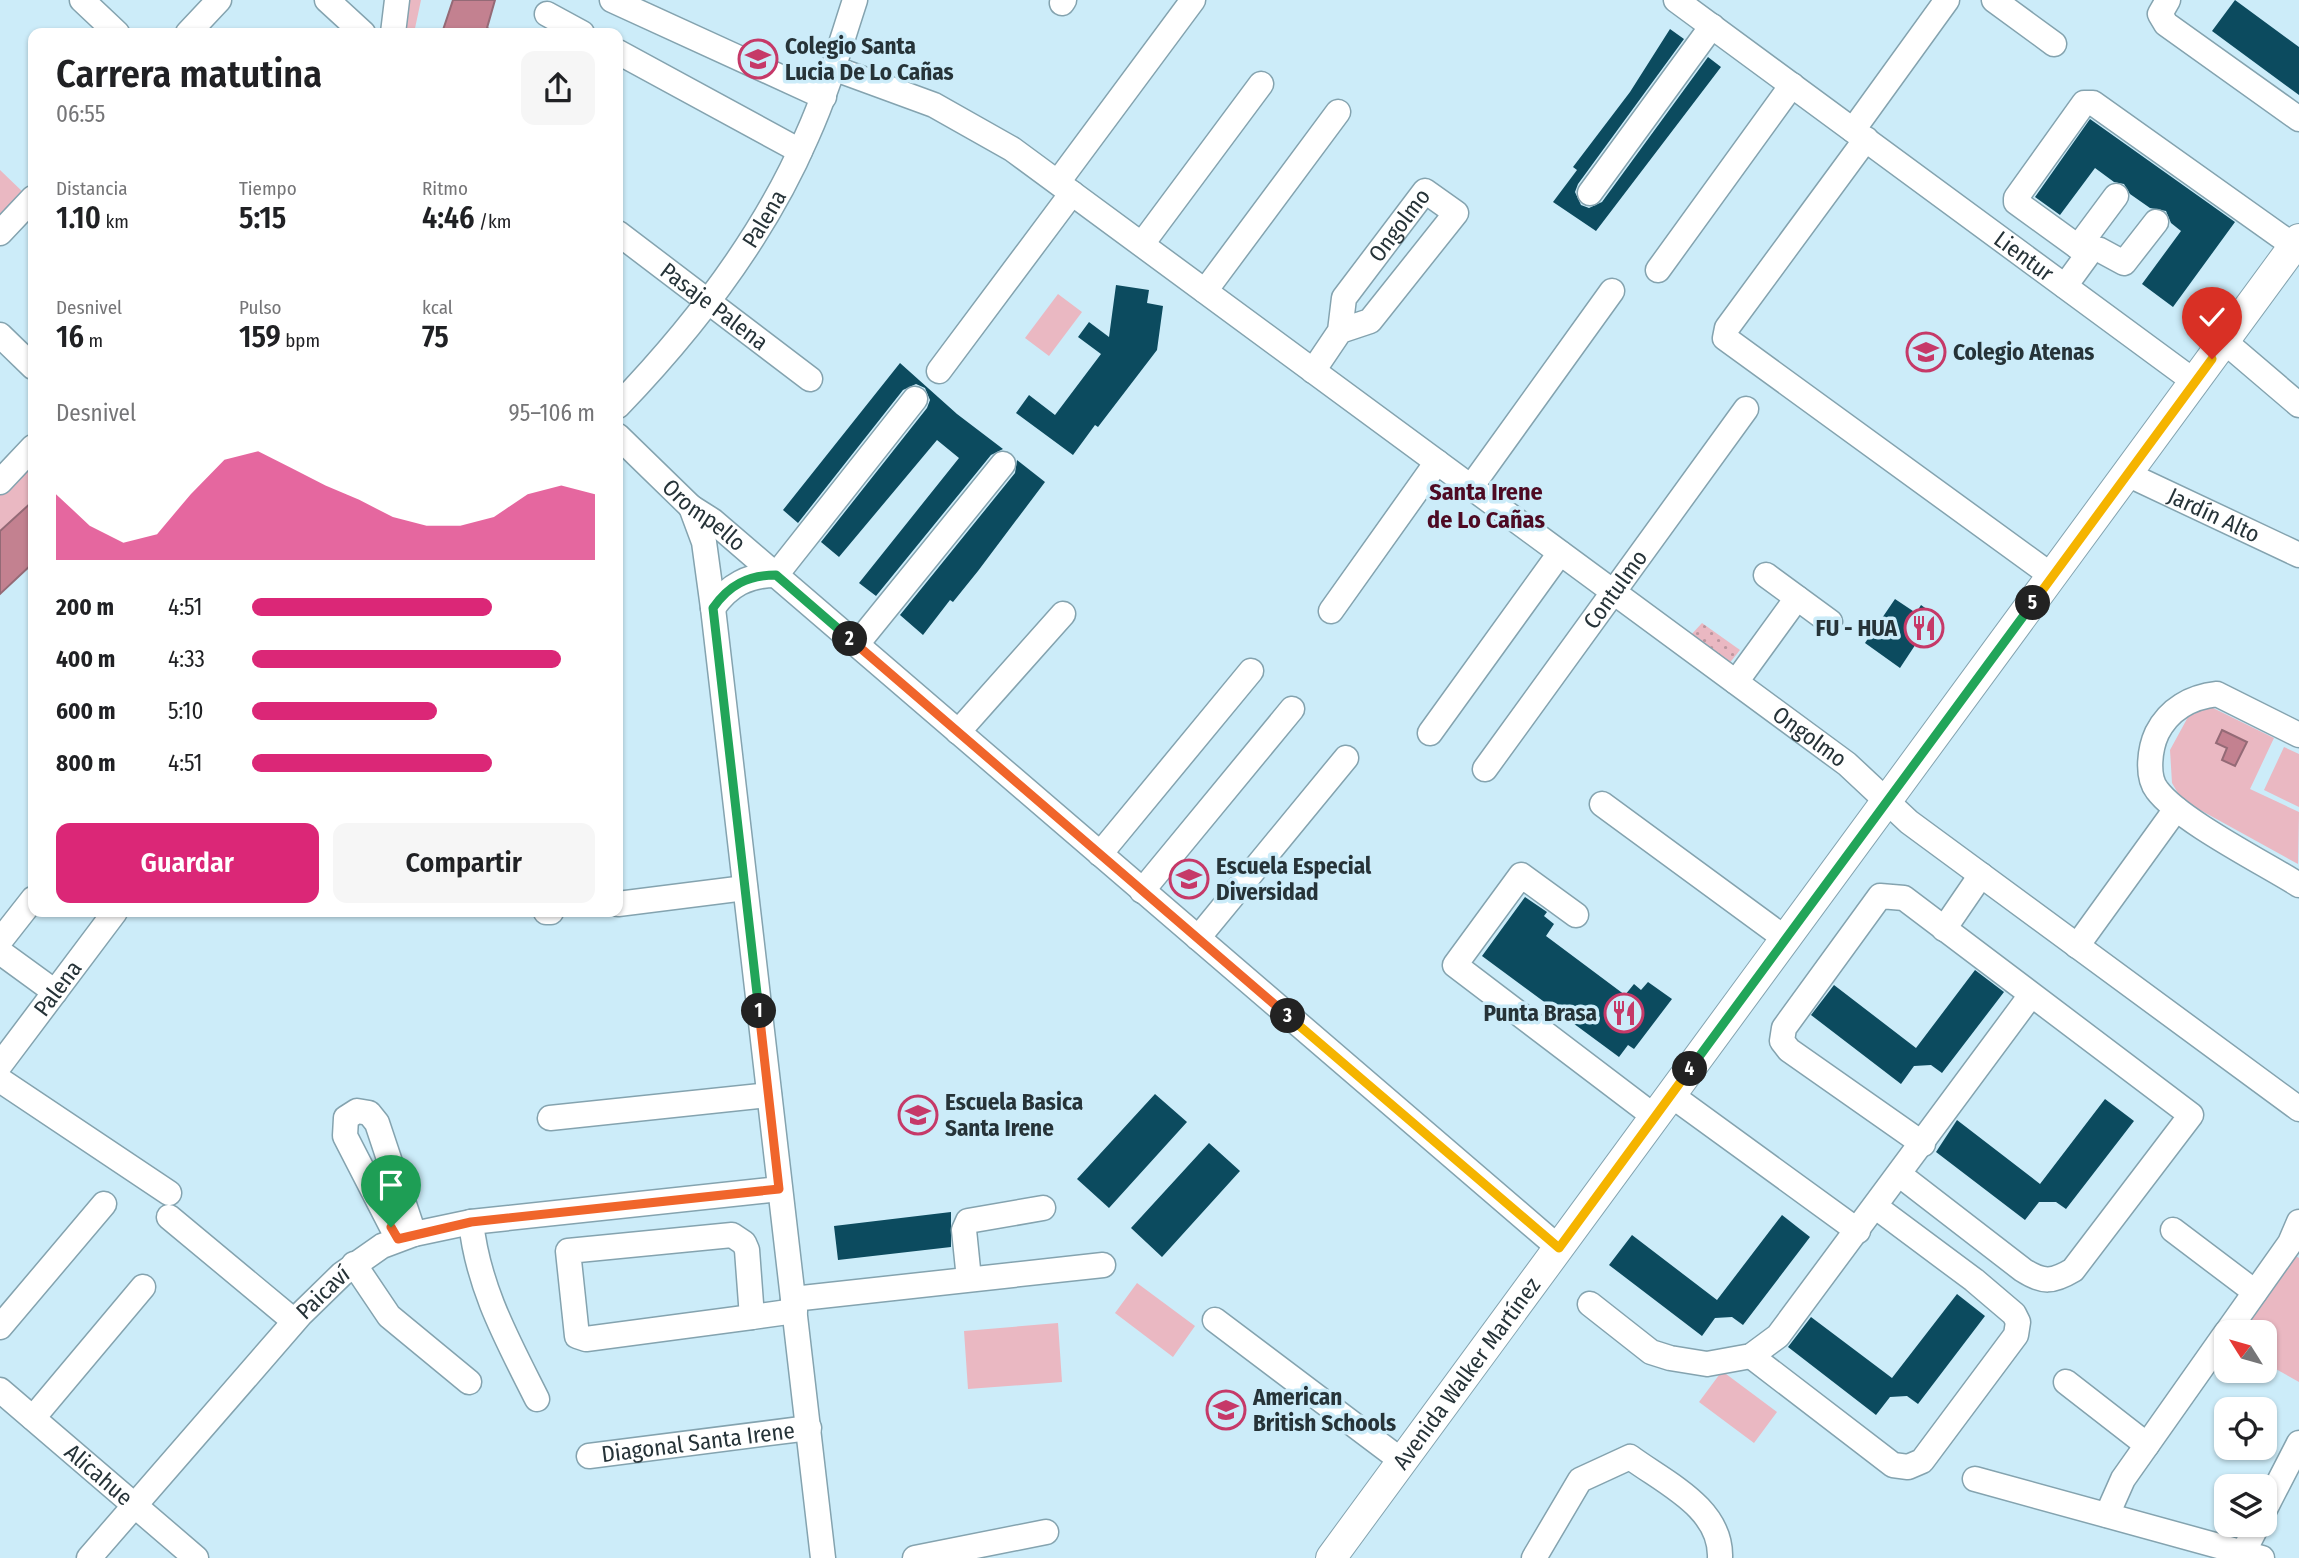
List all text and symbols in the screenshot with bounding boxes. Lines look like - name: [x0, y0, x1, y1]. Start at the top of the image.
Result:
- place label: Colegio Santa Lucia De Lo Cañas: [785, 32, 954, 86]
- school or university icon: Colegio Santa Lucia De Lo Cañas: [737, 38, 779, 80]
- text: Carrera matutina: [56, 51, 322, 97]
- button: share: [521, 51, 595, 125]
- text: 06:55: [56, 100, 105, 128]
- text: Distancia: [56, 177, 128, 200]
- text: Tiempo: [239, 177, 297, 200]
- text: Ritmo: [422, 177, 468, 200]
- street label: Ongolmo: [1362, 183, 1436, 267]
- street label: Palena: [736, 185, 792, 253]
- text: 1.10: [56, 200, 101, 236]
- text: 5:15: [239, 200, 286, 236]
- text: 4:46: [422, 200, 475, 236]
- text: km: [101, 210, 129, 233]
- text: /km: [475, 210, 511, 233]
- street label: Lientur: [1989, 225, 2059, 287]
- street label: Pasaje Palena: [655, 256, 774, 356]
- pin: [2182, 287, 2242, 359]
- text: Desnivel: [56, 296, 122, 319]
- text: Pulso: [239, 296, 282, 319]
- text: kcal: [422, 296, 453, 319]
- icon: check: [2193, 298, 2231, 336]
- text: 16: [56, 319, 84, 355]
- text: 159: [239, 319, 281, 355]
- text: 75: [422, 319, 449, 355]
- text: m: [84, 329, 103, 352]
- text: bpm: [281, 329, 320, 352]
- school or university icon: Colegio Atenas: [1905, 331, 1947, 373]
- place label: Colegio Atenas: [1953, 338, 2094, 366]
- text: Desnivel: [56, 399, 136, 427]
- text: 95–106 m: [509, 399, 595, 427]
- street label: Orompello: [656, 473, 752, 557]
- district label: Santa Irene de Lo Cañas: [1427, 478, 1545, 534]
- street label: Jardín Alto: [2163, 481, 2264, 549]
- street label: Contulmo: [1577, 544, 1653, 634]
- pin: 5: [2016, 586, 2050, 620]
- text: 5: [2028, 591, 2037, 614]
- text: 200 m: [56, 593, 114, 621]
- text: 4:51: [168, 593, 203, 621]
- restaurant icon: FU - HUA: [1903, 607, 1945, 649]
- place label: FU - HUA: [1816, 614, 1898, 642]
- pin: 2: [832, 622, 868, 656]
- text: 2: [845, 627, 854, 650]
- text: 400 m: [56, 645, 115, 673]
- text: 4:33: [168, 645, 205, 673]
- text: 600 m: [56, 697, 115, 725]
- text: 5:10: [168, 697, 203, 725]
- street label: Ongolmo: [1767, 700, 1852, 773]
- text: 800 m: [56, 749, 116, 777]
- text: 4:51: [168, 749, 203, 777]
- button: Guardar: [56, 823, 319, 903]
- button: Compartir: [333, 823, 595, 903]
- place label: Escuela Especial Diversidad: [1216, 852, 1372, 906]
- school or university icon: Escuela Especial Diversidad: [1168, 858, 1210, 900]
- street label: Palena: [28, 955, 88, 1022]
- restaurant icon: Punta Brasa: [1603, 992, 1645, 1034]
- pin: 1: [742, 993, 776, 1028]
- pin: 3: [1270, 998, 1306, 1034]
- text: 1: [754, 999, 763, 1022]
- place label: Punta Brasa: [1484, 999, 1597, 1027]
- text: 3: [1283, 1004, 1292, 1027]
- pin: 4: [1672, 1052, 1708, 1086]
- text: 4: [1685, 1057, 1694, 1080]
- place label: Escuela Basica Santa Irene: [945, 1088, 1083, 1142]
- school or university icon: Escuela Basica Santa Irene: [897, 1094, 939, 1136]
- pin: [361, 1155, 421, 1227]
- icon: arrive: [372, 1166, 410, 1204]
- street label: Paicaví: [290, 1259, 355, 1325]
- street label: Avenida Walker Martínez: [1387, 1272, 1546, 1475]
- north arrow: [2214, 1320, 2277, 1382]
- map controls: [2214, 1320, 2277, 1537]
- place label: American British Schools: [1252, 1383, 1396, 1437]
- school or university icon: American British Schools: [1205, 1389, 1247, 1431]
- button: locate: [2214, 1397, 2277, 1460]
- street label: Diagonal Santa Irene: [600, 1416, 796, 1468]
- street label: Alicahue: [59, 1438, 138, 1511]
- button: layers: [2214, 1474, 2277, 1537]

